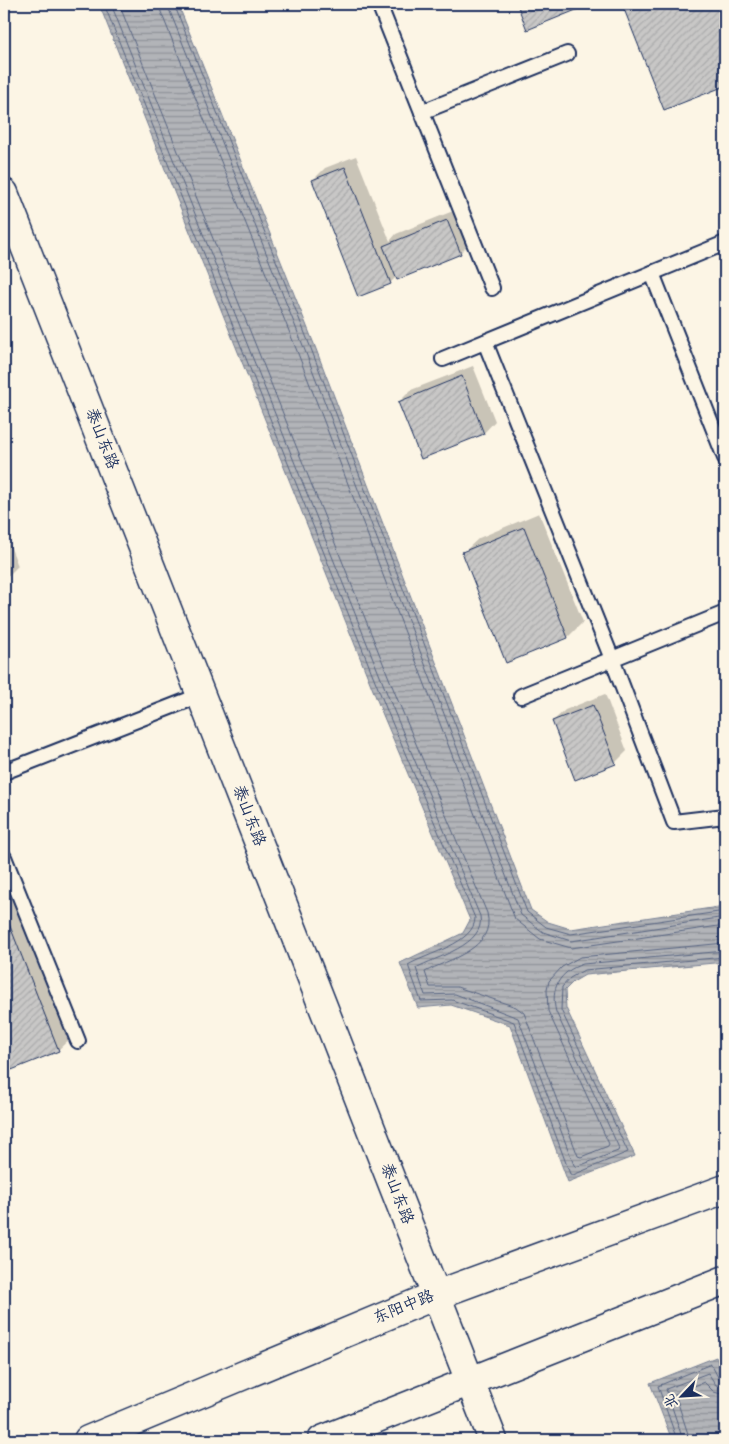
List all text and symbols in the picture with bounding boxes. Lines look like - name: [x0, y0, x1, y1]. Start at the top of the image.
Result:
- street label: 泰山东路: [79, 405, 123, 473]
- street label: 泰山东路: [226, 782, 270, 850]
- street label: 泰山东路: [374, 1160, 418, 1228]
- street label: 东阳中路: [370, 1285, 438, 1331]
- north arrow: [656, 1372, 706, 1422]
- text: 北: [660, 1390, 684, 1411]

